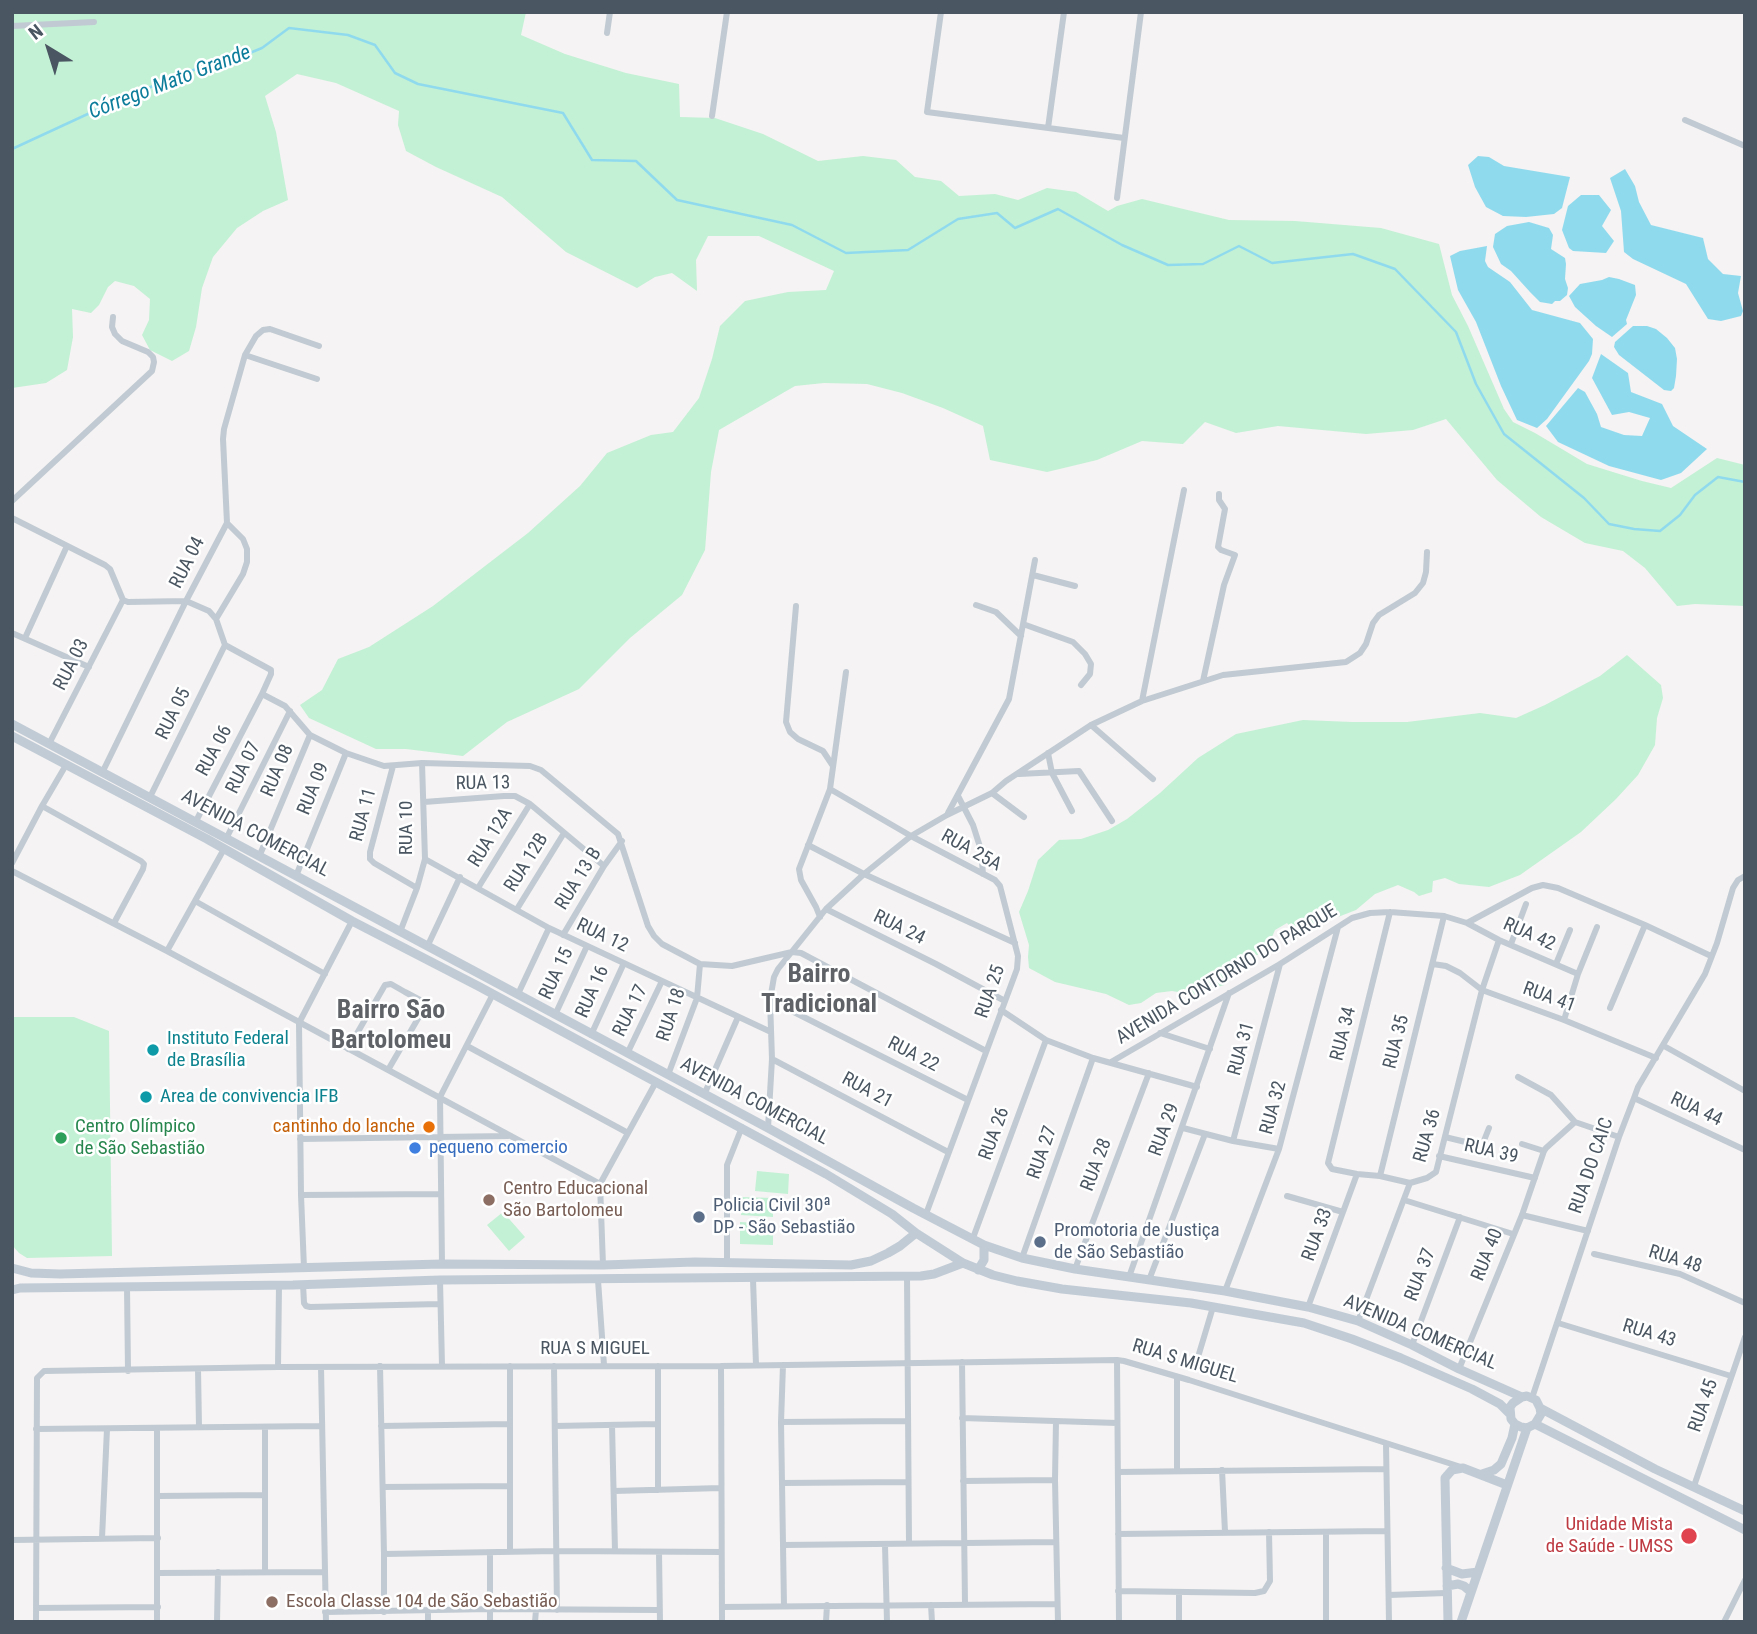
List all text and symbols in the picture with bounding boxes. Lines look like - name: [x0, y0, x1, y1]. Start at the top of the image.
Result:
- north arrow: [14, 14, 84, 84]
- text: N: [24, 19, 47, 45]
- water label: Córrego Mato Grande: [85, 40, 255, 126]
- street label: RUA 04: [165, 533, 211, 593]
- street label: RUA 03: [49, 635, 95, 695]
- street label: RUA 05: [152, 684, 196, 744]
- street label: RUA 06: [192, 722, 238, 780]
- street label: RUA 07: [222, 738, 266, 798]
- street label: RUA 08: [257, 741, 299, 801]
- street label: RUA 09: [293, 759, 335, 819]
- street label: RUA 13: [455, 772, 511, 796]
- street label: AVENIDA COMERCIAL: [177, 785, 333, 883]
- street label: RUA 11: [346, 786, 382, 844]
- street label: RUA 10: [396, 801, 418, 855]
- street label: RUA 12A: [464, 804, 518, 872]
- street label: RUA 25A: [937, 825, 1005, 877]
- street label: RUA 12B: [500, 829, 554, 897]
- street label: RUA 13 B: [551, 844, 607, 914]
- street label: AVENIDA CONTORNO DO PARQUE: [1112, 900, 1342, 1050]
- street label: RUA 24: [869, 906, 929, 950]
- street label: RUA 42: [1499, 913, 1559, 957]
- street label: RUA 12: [572, 914, 632, 958]
- street label: RUA 15: [535, 944, 579, 1004]
- district label: Bairro Tradicional: [761, 959, 877, 1020]
- street label: RUA 16: [571, 962, 615, 1022]
- street label: RUA 25: [971, 962, 1011, 1022]
- street label: RUA 41: [1519, 978, 1579, 1018]
- street label: RUA 17: [609, 981, 653, 1041]
- street label: RUA 18: [653, 986, 691, 1044]
- district label: Bairro São Bartolomeu: [331, 995, 451, 1056]
- street label: RUA 34: [1326, 1005, 1362, 1063]
- street label: RUA 35: [1379, 1013, 1415, 1071]
- street label: RUA 31: [1224, 1020, 1260, 1078]
- place label: Instituto Federal de Brasília: [167, 1028, 289, 1072]
- street label: RUA 22: [883, 1032, 943, 1078]
- marker: Instituto Federal de Brasília: [145, 1042, 161, 1058]
- street label: AVENIDA COMERCIAL: [676, 1053, 832, 1151]
- street label: RUA 21: [838, 1068, 896, 1114]
- street label: RUA 32: [1256, 1079, 1292, 1137]
- place label: Area de convivencia IFB: [160, 1086, 339, 1108]
- street label: RUA 44: [1666, 1088, 1726, 1132]
- marker: Area de convivencia IFB: [138, 1089, 154, 1105]
- street label: RUA 29: [1145, 1100, 1185, 1160]
- street label: RUA 26: [975, 1104, 1015, 1164]
- street label: RUA 36: [1410, 1107, 1446, 1165]
- street label: RUA DO CAIC: [1565, 1115, 1619, 1217]
- place label: Centro Olímpico de São Sebastião: [75, 1116, 205, 1160]
- place label: cantinho do lanche: [273, 1116, 415, 1138]
- marker: cantinho do lanche: [421, 1119, 437, 1135]
- street label: RUA 27: [1023, 1123, 1063, 1183]
- marker: Centro Olímpico de São Sebastião: [53, 1130, 69, 1146]
- street label: RUA 28: [1077, 1135, 1117, 1195]
- street label: RUA 39: [1462, 1135, 1520, 1169]
- place label: pequeno comercio: [429, 1137, 568, 1159]
- marker: pequeno comercio: [407, 1140, 423, 1156]
- place label: Centro Educacional São Bartolomeu: [503, 1178, 648, 1222]
- marker: Centro Educacional São Bartolomeu: [481, 1192, 497, 1208]
- place label: Policia Civil 30ª DP - São Sebastião: [713, 1195, 855, 1239]
- street label: RUA 33: [1298, 1205, 1338, 1265]
- marker: Policia Civil 30ª DP - São Sebastião: [691, 1209, 707, 1225]
- place label: Promotoria de Justiça de São Sebastião: [1054, 1220, 1220, 1264]
- street label: RUA 40: [1467, 1225, 1509, 1285]
- marker: Promotoria de Justiça de São Sebastião: [1032, 1234, 1048, 1250]
- street label: RUA 48: [1646, 1241, 1704, 1279]
- street label: RUA 37: [1401, 1245, 1441, 1305]
- street label: AVENIDA COMERCIAL: [1340, 1290, 1500, 1376]
- street label: RUA 43: [1620, 1315, 1678, 1353]
- street label: RUA S MIGUEL: [1129, 1335, 1241, 1389]
- street label: RUA S MIGUEL: [540, 1338, 650, 1360]
- street label: RUA 45: [1684, 1376, 1724, 1436]
- place label: Unidade Mista de Saúde - UMSS: [1546, 1514, 1673, 1558]
- marker: Unidade Mista de Saúde - UMSS: [1679, 1526, 1699, 1546]
- place label: Escola Classe 104 de São Sebastião: [286, 1591, 558, 1613]
- marker: Escola Classe 104 de São Sebastião: [264, 1594, 280, 1610]

